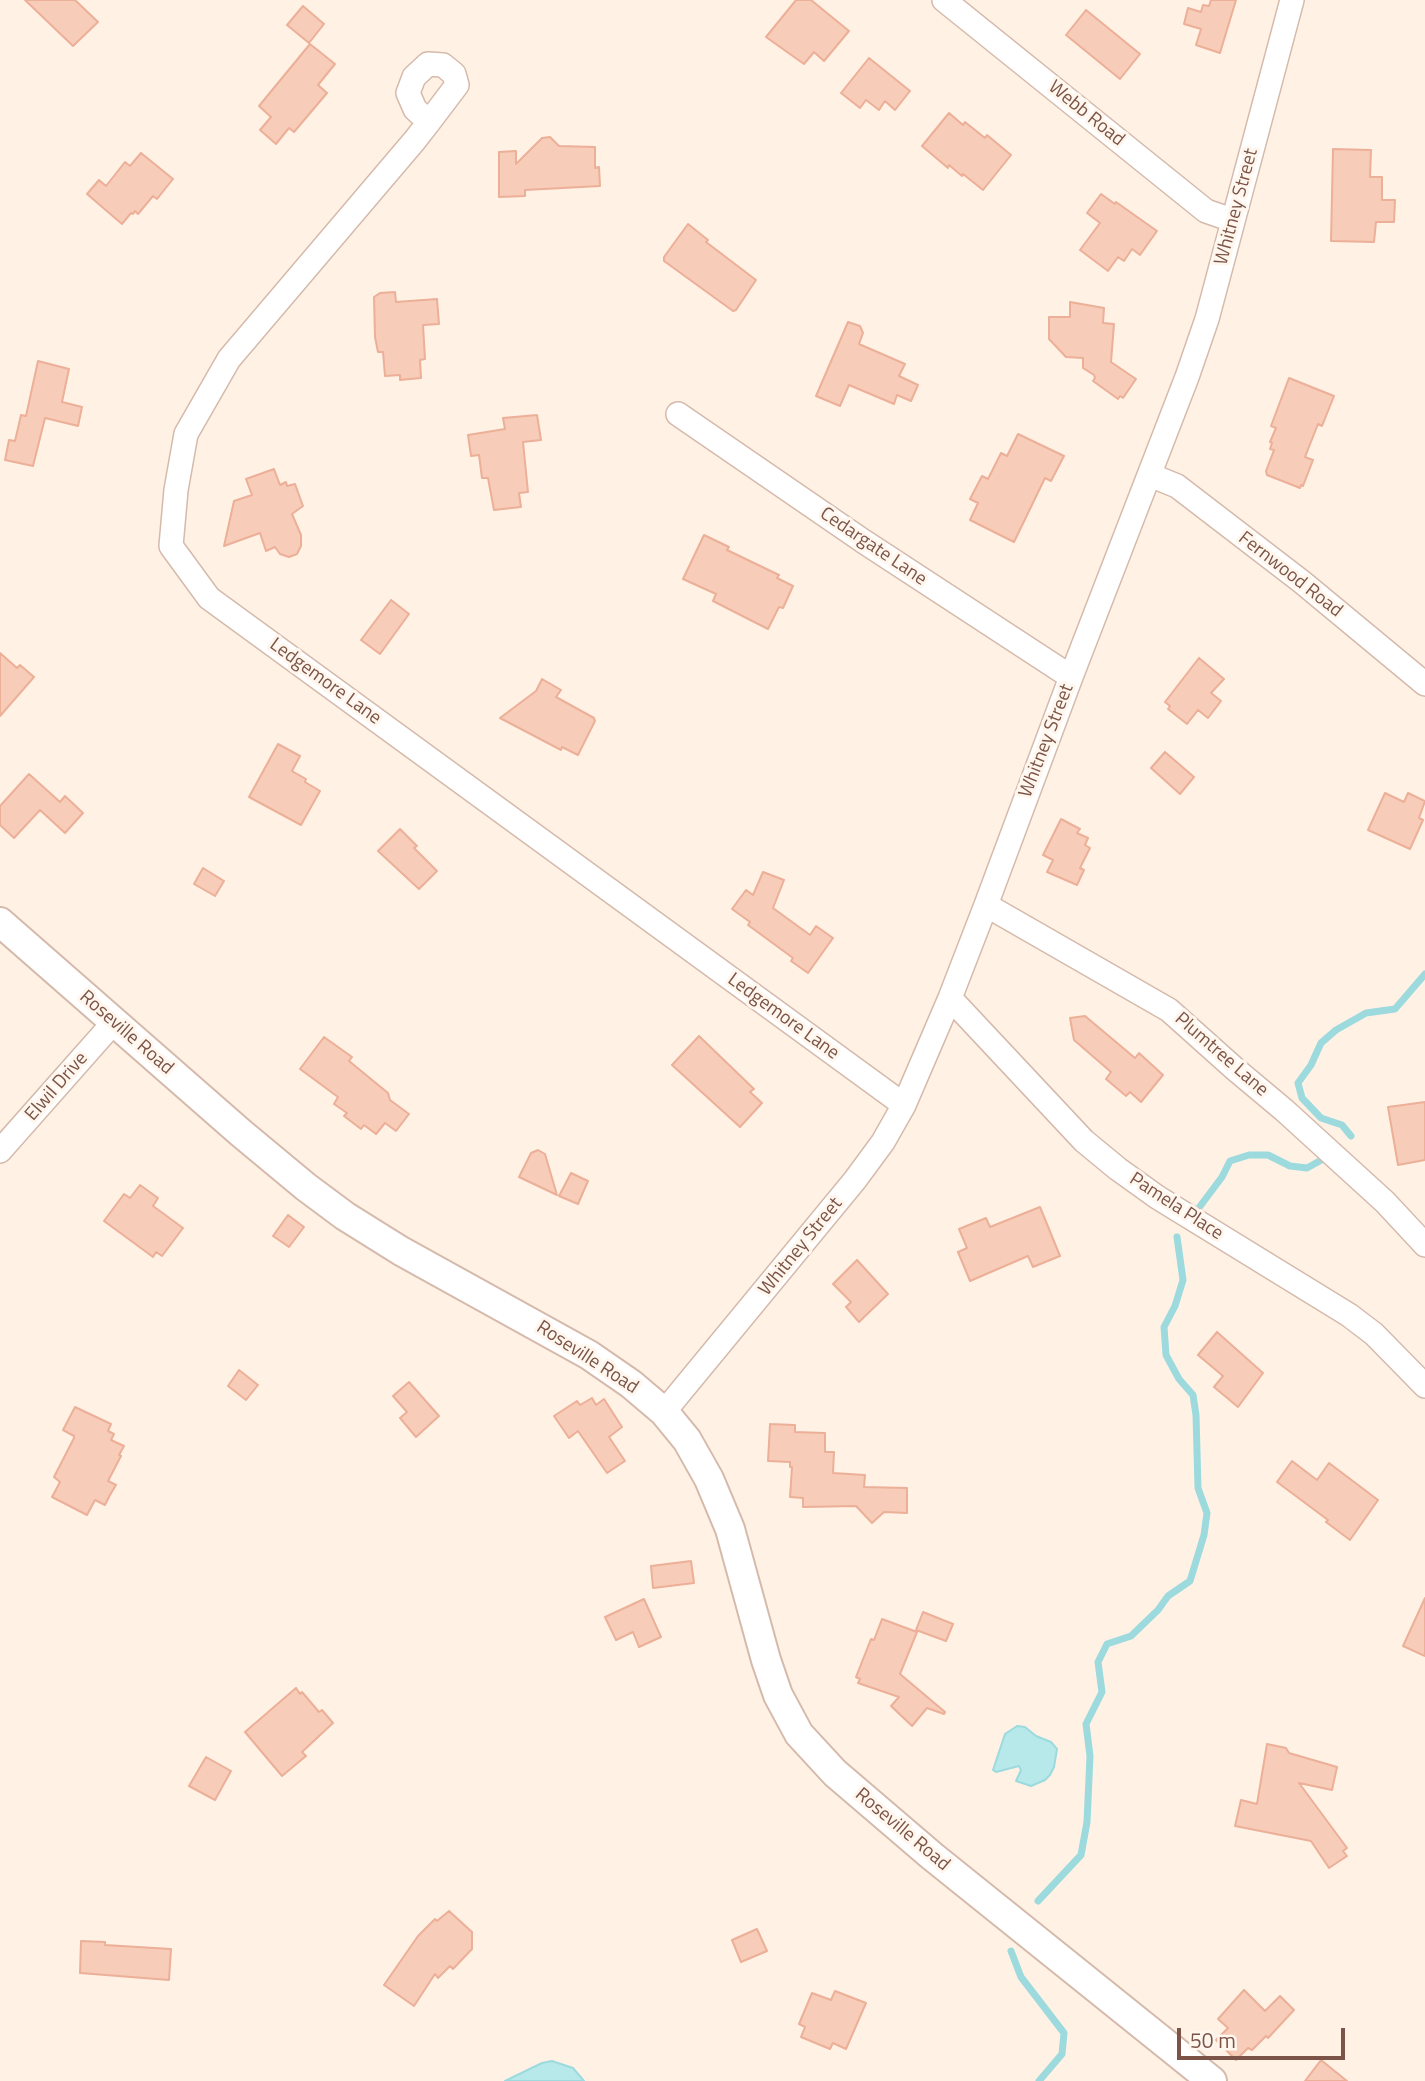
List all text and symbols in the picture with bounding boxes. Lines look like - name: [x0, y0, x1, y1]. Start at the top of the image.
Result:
- street label: Webb Road: [1043, 76, 1129, 152]
- street label: Whitney Street: [1210, 146, 1264, 268]
- street label: Cedargate Lane: [815, 503, 931, 591]
- street label: Fernwood Road: [1233, 527, 1347, 623]
- street label: Ledgemore Lane: [265, 634, 385, 730]
- street label: Whitney Street: [1015, 681, 1079, 801]
- street label: Ledgemore Lane: [723, 969, 843, 1065]
- street label: Roseville Road: [74, 986, 178, 1080]
- street label: Plumtree Lane: [1170, 1008, 1272, 1102]
- street label: Elwil Drive: [21, 1048, 93, 1126]
- street label: Pamela Place: [1125, 1168, 1227, 1246]
- street label: Whitney Street: [754, 1193, 848, 1301]
- street label: Roseville Road: [532, 1317, 642, 1399]
- street label: Roseville Road: [850, 1784, 954, 1876]
- scale bar: [1180, 2014, 1348, 2058]
- text: 50 m: [1190, 2024, 1236, 2056]

